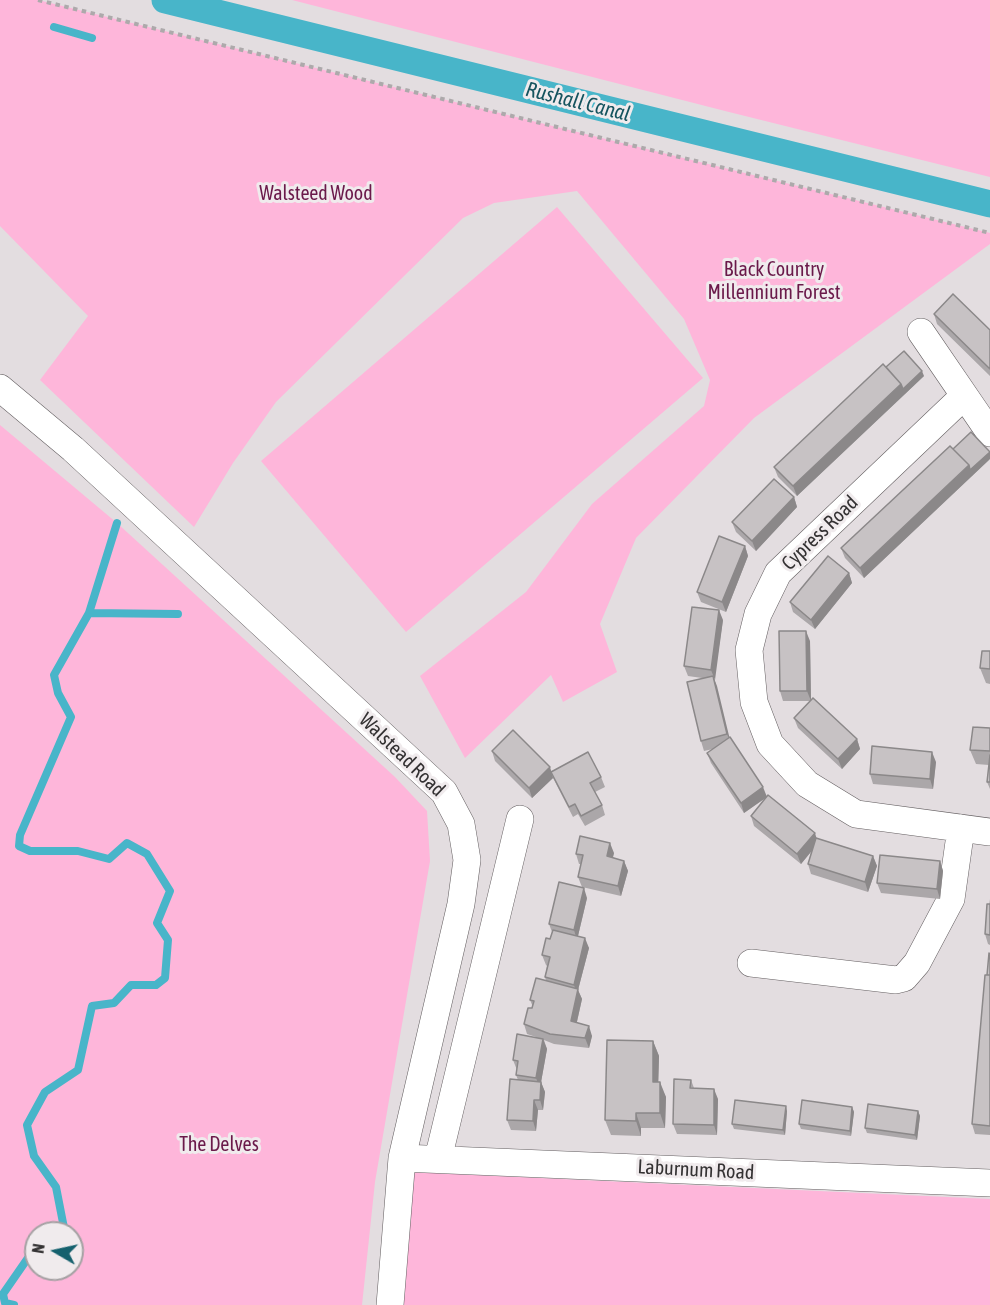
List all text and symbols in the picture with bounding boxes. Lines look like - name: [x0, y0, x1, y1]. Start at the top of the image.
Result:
- water label: Rushall Canal: [523, 77, 633, 127]
- park label: Walsteed Wood: [259, 182, 373, 206]
- park label: Black Country Millennium Forest: [707, 258, 841, 305]
- street label: Cypress Road: [777, 491, 863, 575]
- street label: Walstead Road: [354, 708, 450, 802]
- park label: The Delves: [179, 1133, 259, 1157]
- street label: Laburnum Road: [637, 1155, 755, 1185]
- north arrow: [24, 1221, 84, 1281]
- text: N: [29, 1242, 48, 1255]

